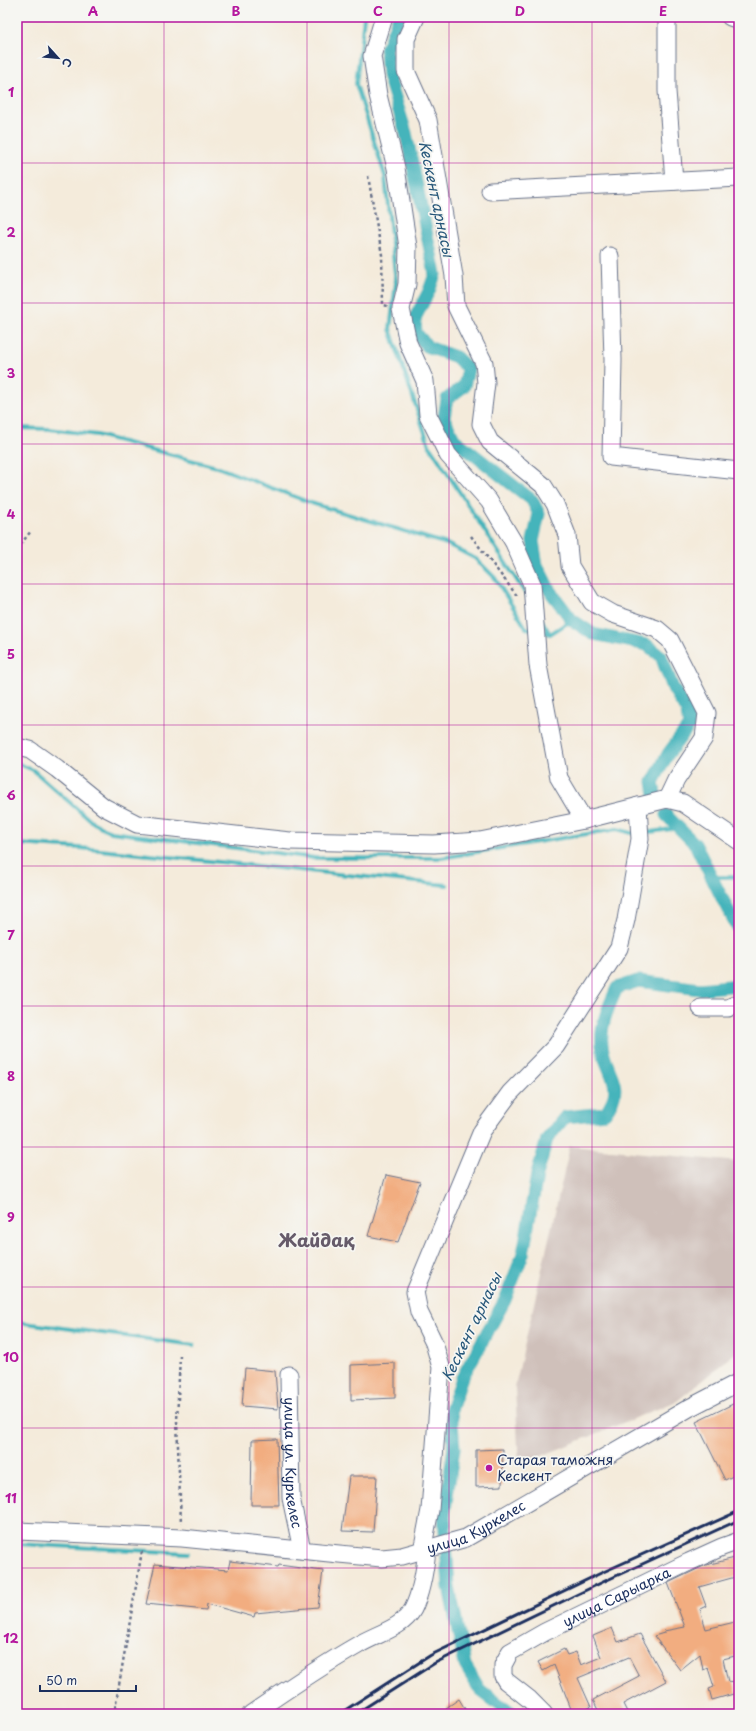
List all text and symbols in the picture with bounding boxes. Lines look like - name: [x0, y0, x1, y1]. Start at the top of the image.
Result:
- text: A: [88, 1, 98, 20]
- text: B: [232, 1, 241, 20]
- text: C: [373, 1, 383, 20]
- text: D: [515, 1, 525, 20]
- text: E: [659, 1, 667, 20]
- north arrow: [38, 38, 78, 78]
- text: С: [58, 55, 77, 70]
- text: 1: [8, 82, 14, 101]
- water label: Кескент арнасы: [414, 138, 461, 260]
- text: 2: [6, 222, 16, 241]
- text: 3: [7, 363, 16, 382]
- text: 4: [7, 504, 16, 523]
- text: 5: [7, 644, 15, 663]
- text: 6: [6, 785, 16, 804]
- text: 7: [7, 925, 15, 944]
- text: 8: [7, 1066, 15, 1085]
- text: 9: [7, 1207, 15, 1226]
- district label: Жайдақ: [278, 1226, 355, 1253]
- water label: Кескент арнасы: [434, 1267, 507, 1385]
- text: 10: [3, 1347, 19, 1366]
- street label: улица ул. Куркелес: [279, 1397, 308, 1530]
- place label: Старая таможня Кескент: [497, 1449, 613, 1486]
- marker: Старая таможня Кескент: [484, 1463, 494, 1473]
- text: 11: [5, 1488, 17, 1507]
- street label: улица Куркелес: [424, 1495, 529, 1559]
- street label: улица Сарыарка: [559, 1561, 674, 1632]
- text: 12: [3, 1628, 19, 1647]
- scale bar: [40, 1667, 136, 1693]
- text: 50 m: [46, 1671, 77, 1689]

